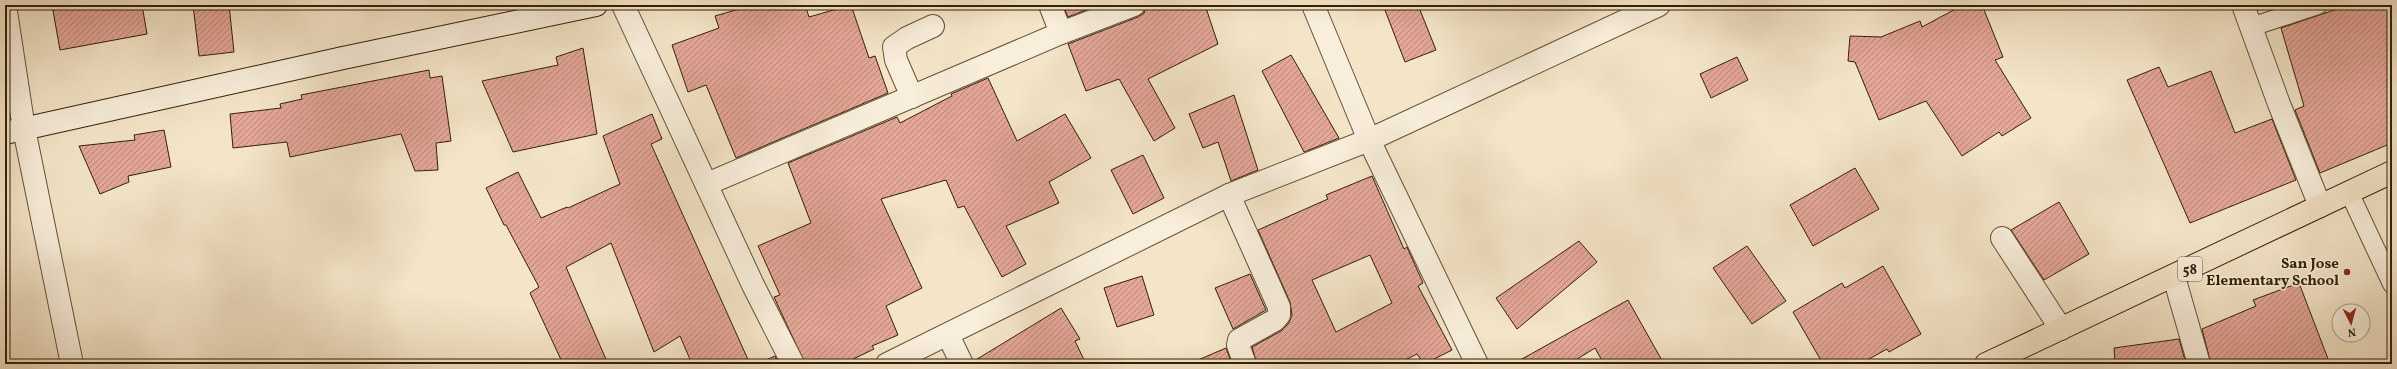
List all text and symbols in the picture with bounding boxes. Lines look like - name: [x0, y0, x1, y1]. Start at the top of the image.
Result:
- place label: San Jose Elementary School: [2206, 254, 2339, 292]
- road number: 58: [2178, 257, 2202, 281]
- marker: San Jose Elementary School: [2342, 267, 2352, 277]
- north arrow: [2331, 303, 2371, 343]
- text: N: [2347, 324, 2357, 339]

